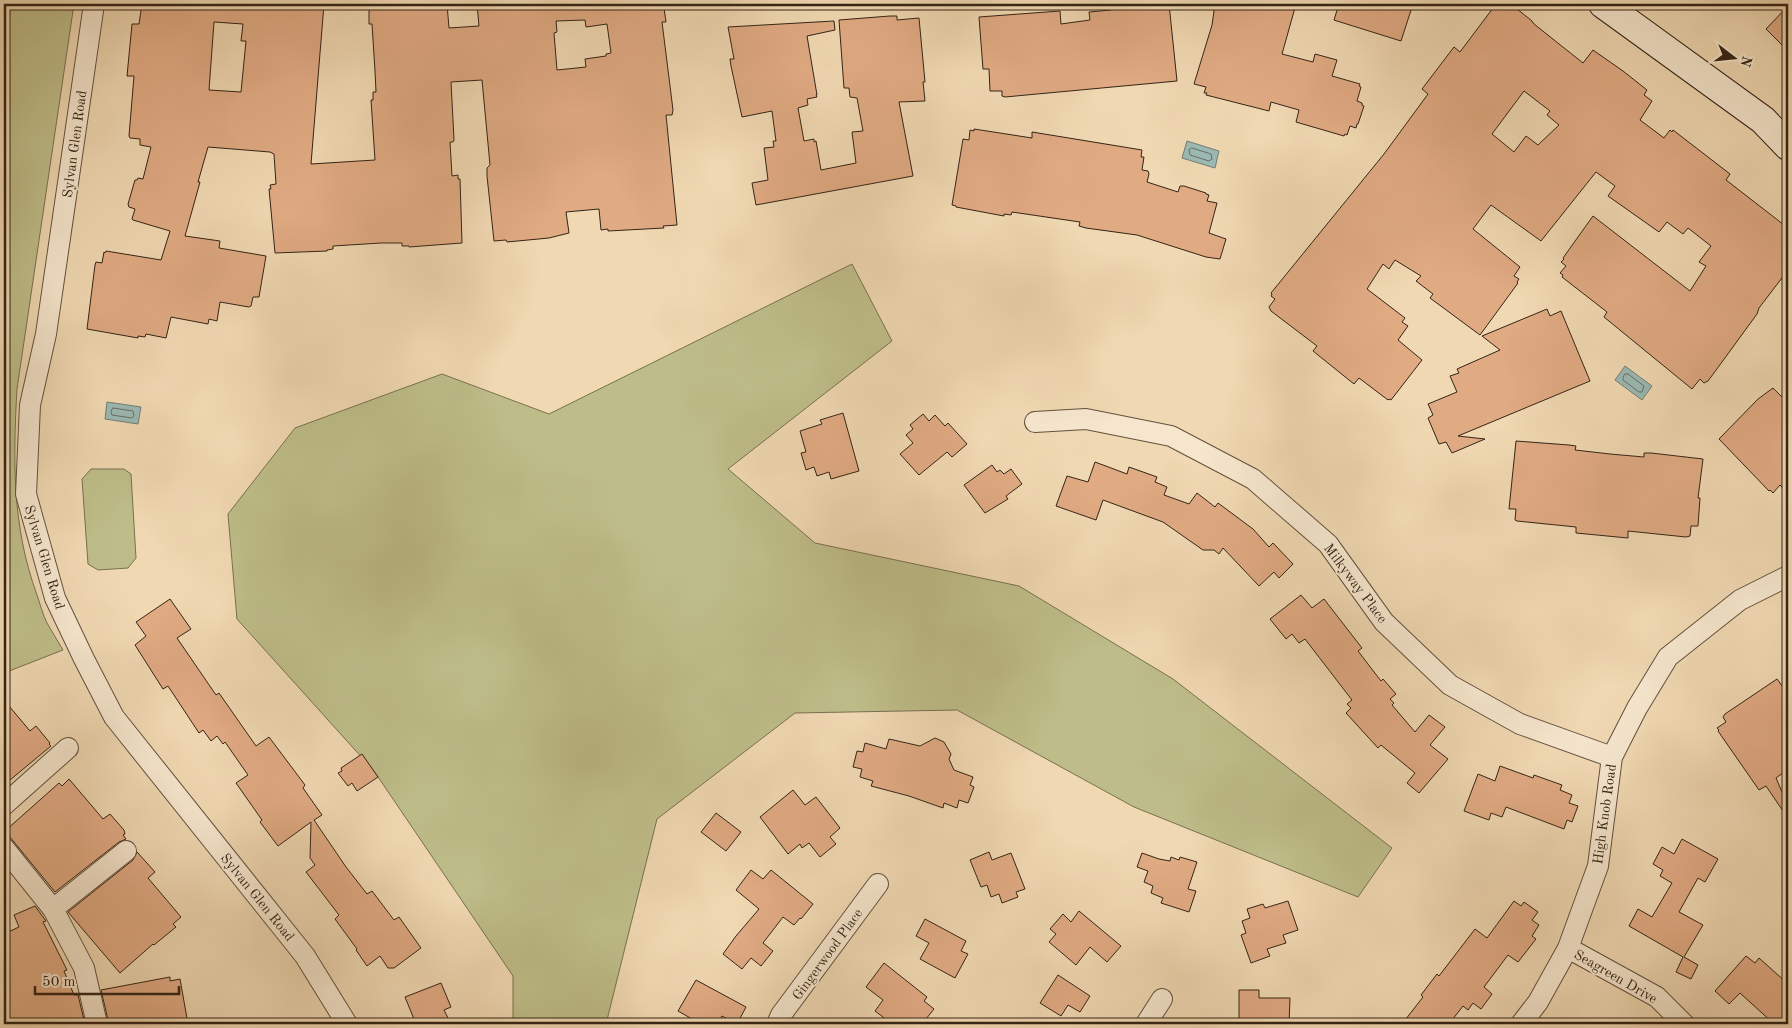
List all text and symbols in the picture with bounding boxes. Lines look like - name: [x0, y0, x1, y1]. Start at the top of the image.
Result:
- north arrow: [1710, 32, 1760, 82]
- text: N: [1737, 54, 1754, 69]
- street label: Sylvan Glen Road: [61, 90, 89, 199]
- street label: Sylvan Glen Road: [22, 503, 67, 611]
- street label: Milkyway Place: [1321, 541, 1389, 626]
- street label: High Knob Road: [1591, 763, 1619, 865]
- street label: Sylvan Glen Road: [218, 851, 297, 944]
- street label: Gingerwood Place: [790, 906, 866, 1003]
- street label: Seagreen Drive: [1572, 947, 1659, 1006]
- scale bar: [35, 963, 179, 995]
- text: 50 m: [42, 975, 76, 990]

